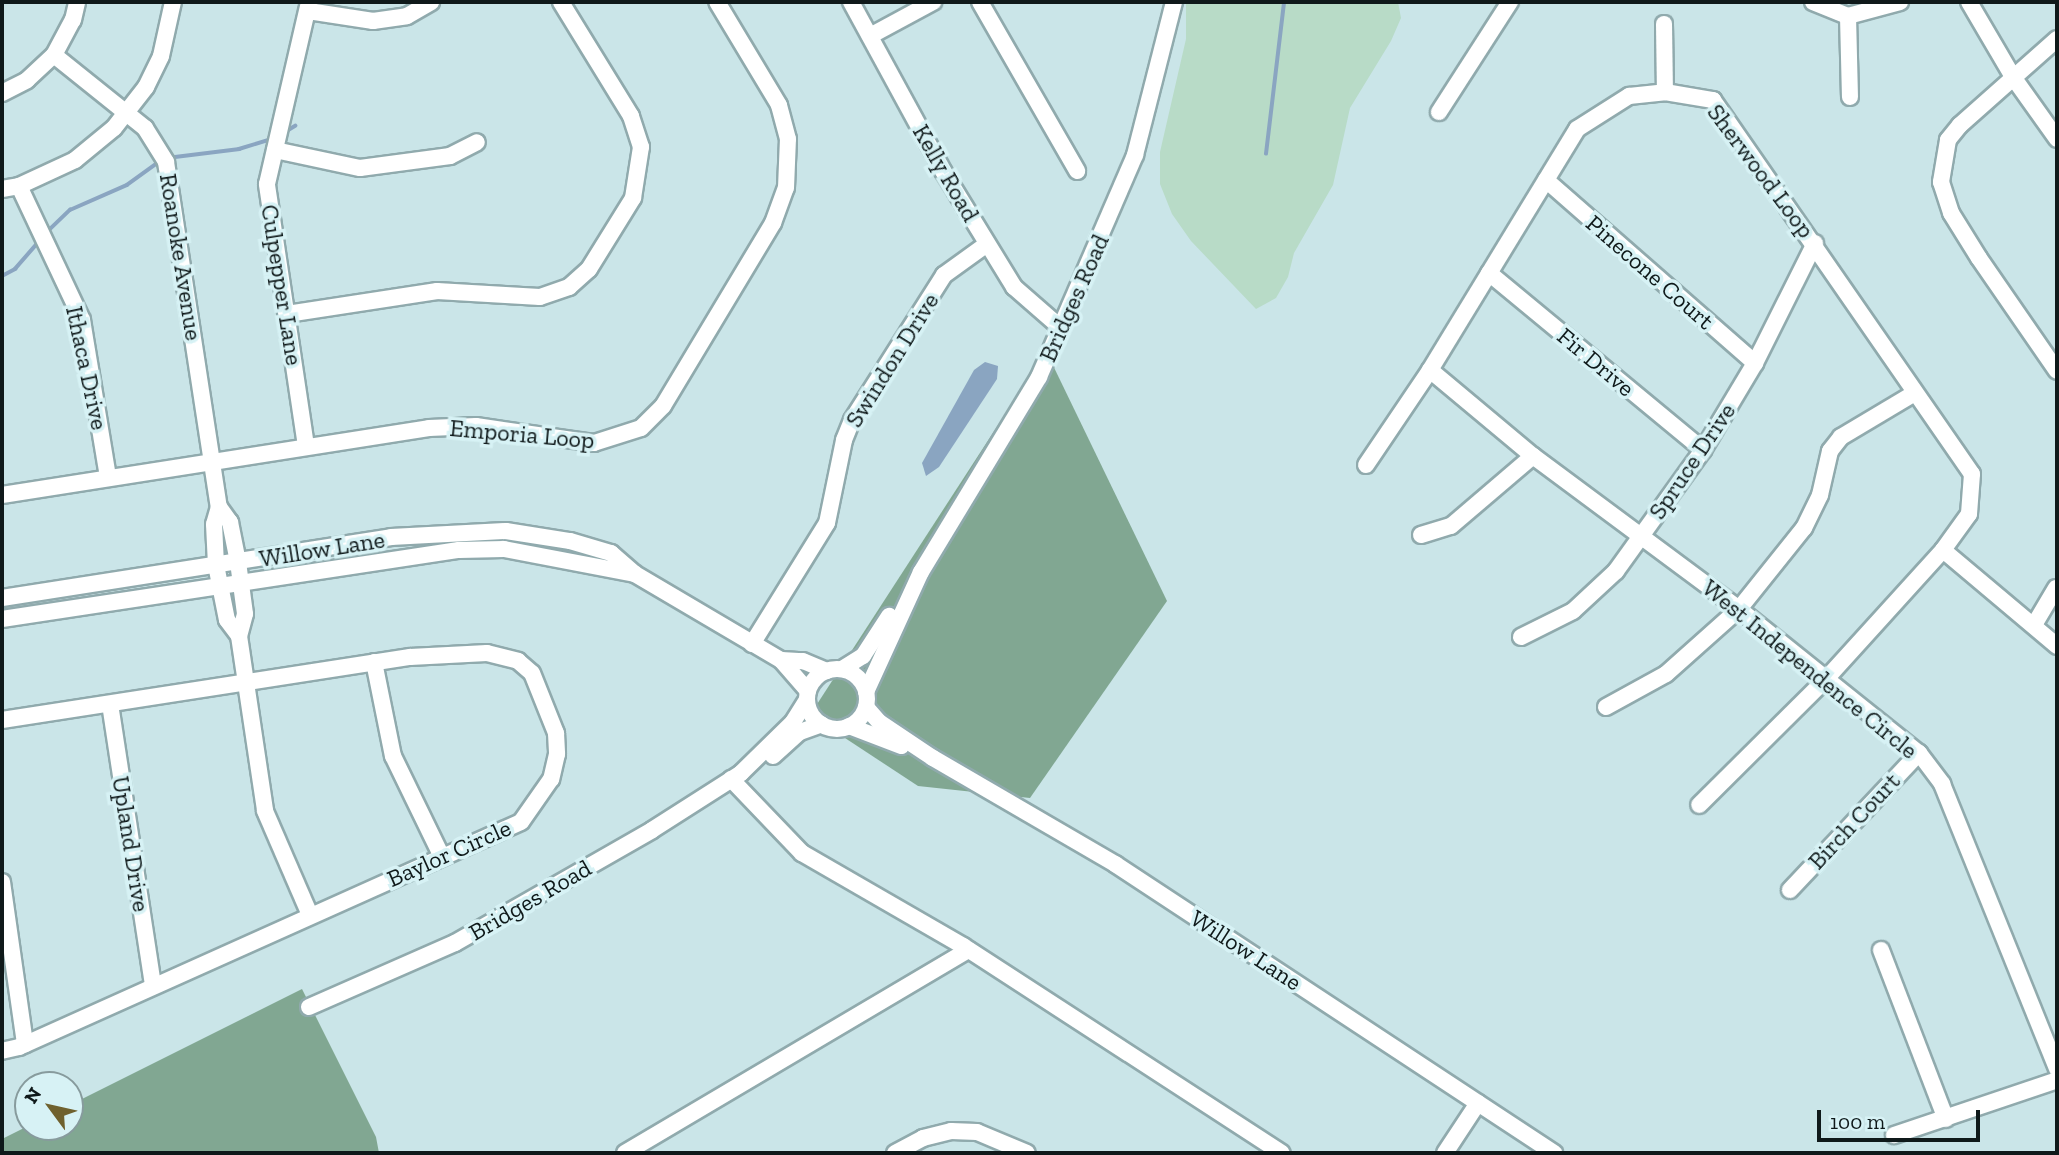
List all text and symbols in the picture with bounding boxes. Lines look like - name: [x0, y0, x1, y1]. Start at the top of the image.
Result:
- street label: Sherwood Loop: [1701, 98, 1821, 244]
- street label: Kelly Road: [907, 119, 985, 227]
- street label: Roanoke Avenue: [154, 171, 208, 343]
- street label: Culpepper Lane: [255, 202, 309, 368]
- street label: Pinecone Court: [1580, 209, 1720, 335]
- street label: Bridges Road: [1033, 230, 1115, 366]
- street label: Swindon Drive: [839, 288, 945, 432]
- street label: Ithaca Drive: [60, 303, 114, 433]
- street label: Fir Drive: [1551, 321, 1641, 403]
- street label: Spruce Drive: [1643, 397, 1741, 525]
- street label: Emporia Loop: [448, 413, 596, 455]
- street label: Willow Lane: [257, 525, 387, 573]
- street label: West Independence Circle: [1697, 573, 1923, 765]
- street label: Birch Court: [1802, 767, 1906, 875]
- street label: Upland Drive: [106, 774, 156, 914]
- street label: Baylor Circle: [382, 813, 516, 893]
- street label: Bridges Road: [464, 853, 596, 947]
- street label: Willow Lane: [1185, 903, 1307, 997]
- north arrow: [14, 1071, 84, 1141]
- text: N: [19, 1083, 46, 1108]
- scale bar: [1821, 1096, 1984, 1140]
- text: 100 m: [1830, 1109, 1885, 1134]

